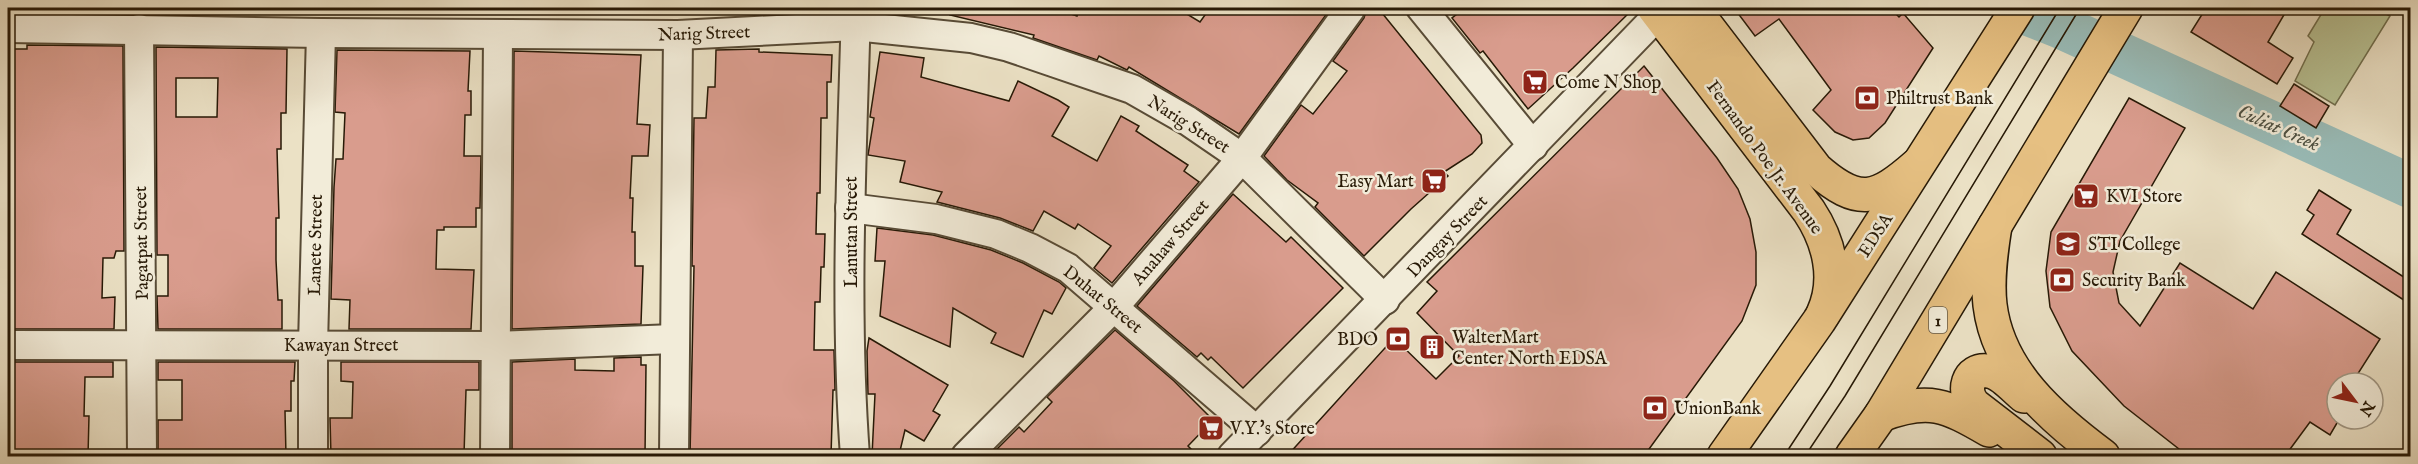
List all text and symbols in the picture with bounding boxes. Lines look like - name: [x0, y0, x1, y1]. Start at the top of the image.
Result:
- street label: Narig Street: [657, 21, 751, 48]
- supermarket icon: Come N Shop: [1520, 67, 1550, 97]
- place label: Come N Shop: [1555, 72, 1662, 95]
- street label: Fernando Poe Jr. Avenue: [1700, 77, 1827, 239]
- bank icon: Philtrust Bank: [1852, 83, 1882, 113]
- place label: Philtrust Bank: [1886, 88, 1994, 111]
- street label: Narig Street: [1143, 91, 1234, 160]
- water label: Culiat Creek: [2234, 99, 2323, 157]
- supermarket icon: Easy Mart: [1419, 166, 1449, 196]
- place label: Easy Mart: [1337, 171, 1414, 194]
- street label: Lanutan Street: [841, 176, 864, 288]
- supermarket icon: KVI Store: [2071, 181, 2101, 211]
- street label: Pagatpat Street: [130, 186, 155, 300]
- place label: KVI Store: [2106, 186, 2182, 209]
- street label: Dangay Street: [1403, 191, 1493, 283]
- street label: Lanete Street: [304, 194, 329, 296]
- street label: Anahaw Street: [1127, 195, 1215, 292]
- street label: EDSA: [1853, 209, 1900, 262]
- school or university icon: STI College: [2053, 229, 2083, 259]
- place label: STI College: [2088, 234, 2181, 257]
- street label: Duhat Street: [1058, 261, 1147, 339]
- bank icon: Security Bank: [2047, 265, 2077, 295]
- place label: Security Bank: [2082, 270, 2186, 293]
- road number: 1: [1929, 307, 1947, 333]
- bank icon: BDO: [1383, 324, 1413, 354]
- place label: WalterMart Center North EDSA: [1452, 327, 1608, 371]
- place label: BDO: [1337, 329, 1378, 352]
- building icon: WalterMart Center North EDSA: [1417, 332, 1447, 362]
- street label: Kawayan Street: [284, 335, 398, 358]
- north arrow: [2325, 371, 2385, 431]
- bank icon: UnionBank: [1640, 393, 1670, 423]
- text: N: [2354, 396, 2379, 419]
- place label: UnionBank: [1674, 398, 1762, 421]
- supermarket icon: V.Y.'s Store: [1196, 413, 1226, 443]
- place label: V.Y.'s Store: [1229, 418, 1315, 441]

